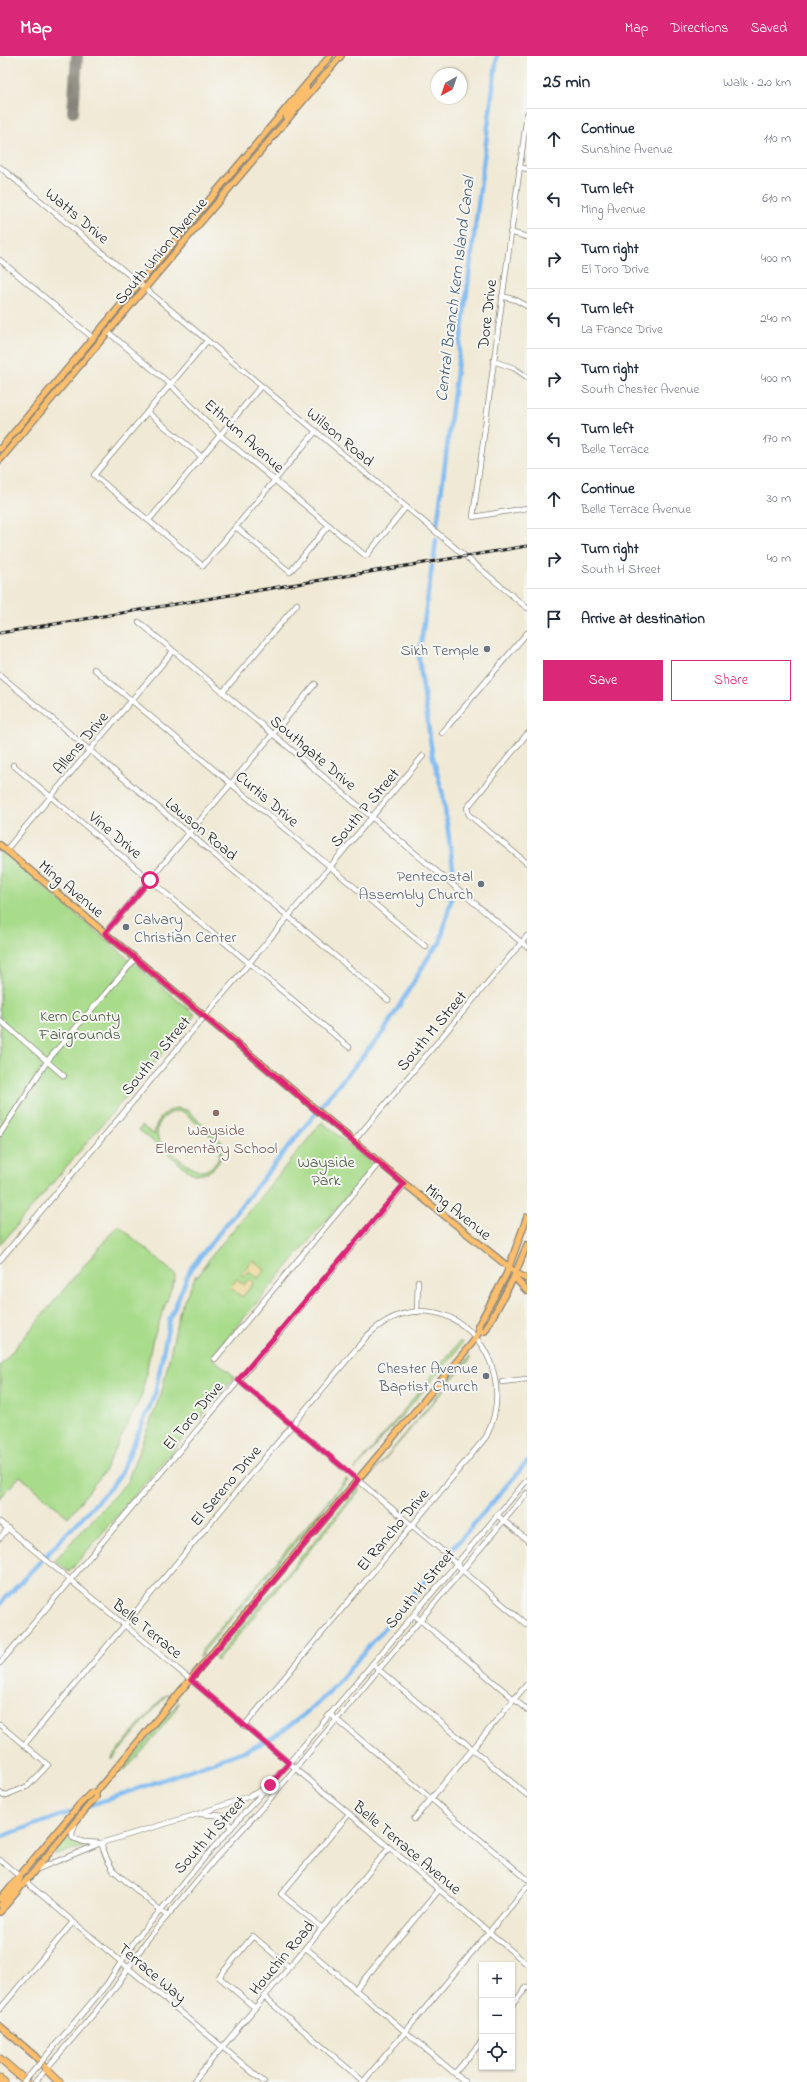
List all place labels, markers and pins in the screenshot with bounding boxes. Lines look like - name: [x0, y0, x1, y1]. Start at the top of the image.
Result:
- place label: Sikh Temple: [400, 639, 480, 663]
- marker: Sikh Temple: [482, 644, 492, 654]
- place label: Pentecostal Assembly Church: [359, 865, 473, 907]
- marker: Pentecostal Assembly Church: [476, 879, 486, 889]
- place label: Calvary Christian Center: [134, 908, 237, 950]
- marker: Calvary Christian Center: [121, 922, 131, 932]
- marker: Wayside Elementary School: [211, 1108, 221, 1118]
- place label: Wayside Elementary School: [155, 1119, 278, 1161]
- place label: Chester Avenue Baptist Church: [377, 1357, 479, 1399]
- marker: Chester Avenue Baptist Church: [481, 1371, 491, 1381]

